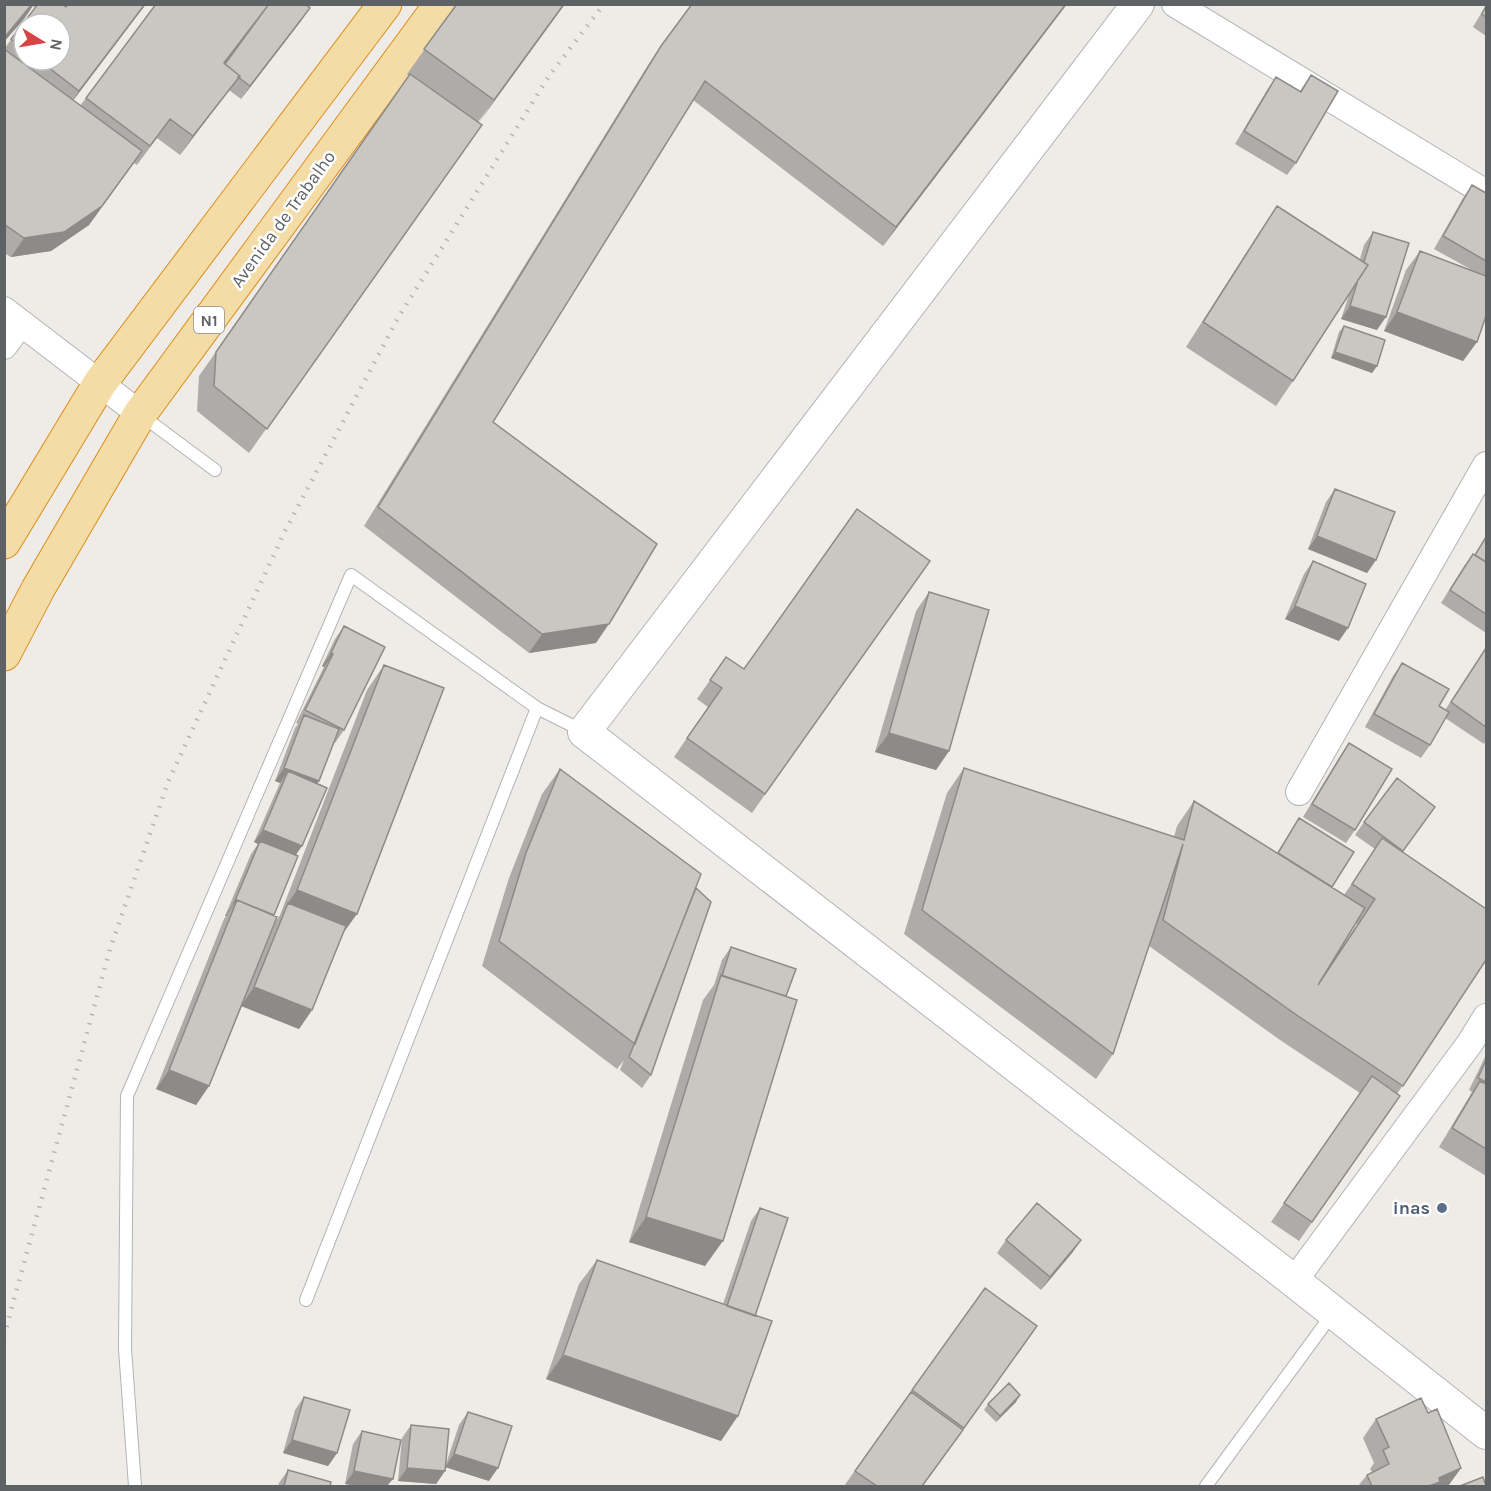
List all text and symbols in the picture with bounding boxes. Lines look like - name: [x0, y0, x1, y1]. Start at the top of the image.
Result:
- north arrow: [12, 12, 72, 72]
- text: N: [46, 37, 67, 52]
- street label: Avenida de Trabalho: [226, 146, 340, 292]
- road number: N1: [194, 307, 224, 333]
- place label: inas: [1393, 1197, 1430, 1219]
- marker: inas: [1435, 1201, 1449, 1215]

